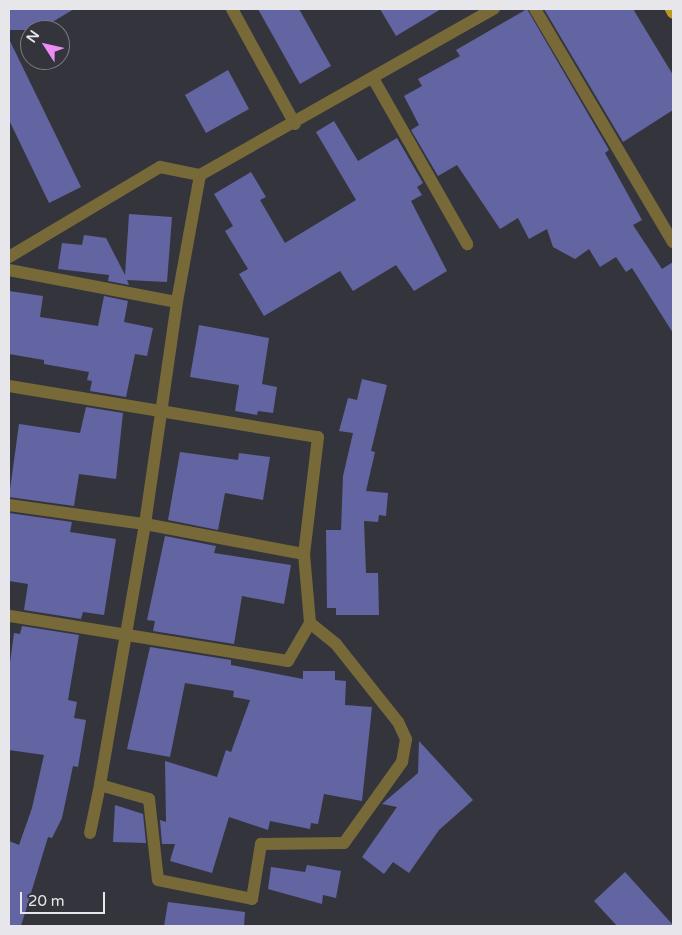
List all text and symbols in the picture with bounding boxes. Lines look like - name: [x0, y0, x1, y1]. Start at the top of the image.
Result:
- north arrow: [20, 20, 70, 70]
- text: N: [23, 27, 43, 46]
- scale bar: [22, 882, 108, 914]
- text: 20 m: [28, 892, 65, 910]

